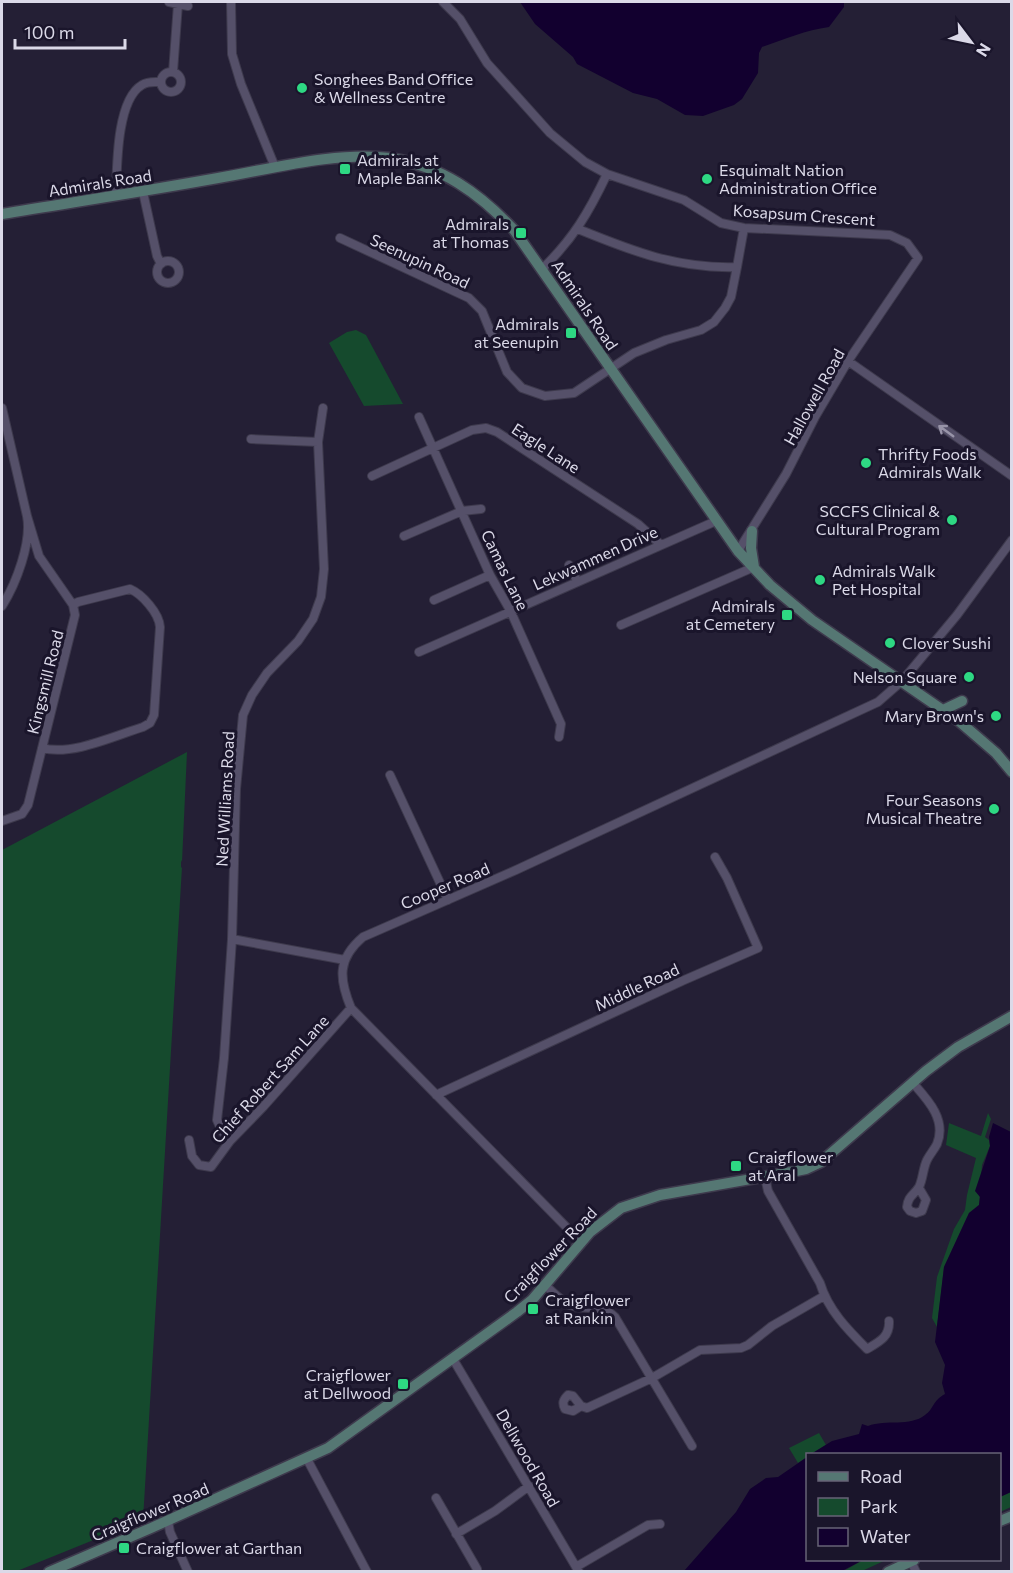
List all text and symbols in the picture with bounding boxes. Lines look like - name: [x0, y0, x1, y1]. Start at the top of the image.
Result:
- scale bar: [15, 12, 124, 50]
- north arrow: [941, 12, 1001, 72]
- text: 100 m: [24, 21, 74, 43]
- text: N: [973, 40, 995, 60]
- place label: Songhees Band Office & Wellness Centre: [314, 69, 473, 106]
- marker: Songhees Band Office & Wellness Centre: [295, 81, 309, 95]
- place label: Admirals at Maple Bank: [357, 150, 442, 187]
- place label: Esquimalt Nation Administration Office: [719, 160, 877, 197]
- marker: Admirals at Maple Bank: [338, 162, 352, 176]
- street label: Admirals Road: [47, 165, 153, 200]
- marker: Esquimalt Nation Administration Office: [700, 172, 714, 186]
- street label: Kosapsum Crescent: [732, 200, 876, 229]
- place label: Admirals at Thomas: [432, 214, 509, 251]
- marker: Admirals at Thomas: [514, 226, 528, 240]
- street label: Seenupin Road: [367, 229, 473, 292]
- street label: Admirals Road: [548, 256, 622, 353]
- place label: Admirals at Seenupin: [474, 314, 559, 351]
- marker: Admirals at Seenupin: [564, 326, 578, 340]
- street label: Hallowell Road: [779, 345, 848, 448]
- street label: Eagle Lane: [509, 419, 584, 477]
- one-way arrow: [939, 424, 955, 437]
- place label: Thrifty Foods Admirals Walk: [878, 444, 982, 481]
- marker: Thrifty Foods Admirals Walk: [859, 456, 873, 470]
- place label: SCCFS Clinical & Cultural Program: [816, 501, 940, 538]
- marker: SCCFS Clinical & Cultural Program: [945, 513, 959, 527]
- street label: Lekwammen Drive: [529, 522, 660, 594]
- street label: Camas Lane: [478, 526, 533, 613]
- place label: Admirals Walk Pet Hospital: [832, 561, 936, 598]
- marker: Admirals Walk Pet Hospital: [813, 573, 827, 587]
- place label: Admirals at Cemetery: [686, 596, 775, 633]
- marker: Admirals at Cemetery: [780, 608, 794, 622]
- street label: Kingsmill Road: [22, 628, 67, 736]
- place label: Clover Sushi: [902, 633, 991, 652]
- marker: Clover Sushi: [883, 636, 897, 650]
- place label: Nelson Square: [853, 667, 957, 686]
- marker: Nelson Square: [962, 670, 976, 684]
- place label: Mary Brown's: [885, 706, 984, 725]
- marker: Mary Brown's: [989, 709, 1003, 723]
- street label: Ned Williams Road: [211, 731, 238, 867]
- place label: Four Seasons Musical Theatre: [866, 790, 982, 827]
- marker: Four Seasons Musical Theatre: [987, 802, 1001, 816]
- street label: Cooper Road: [397, 858, 492, 913]
- street label: Middle Road: [592, 959, 682, 1014]
- street label: Chief Robert Sam Lane: [207, 1011, 332, 1147]
- place label: Craigflower at Aral: [748, 1147, 834, 1184]
- marker: Craigflower at Aral: [729, 1159, 743, 1173]
- street label: Craigflower Road: [499, 1203, 600, 1306]
- place label: Craigflower at Rankin: [545, 1290, 631, 1327]
- marker: Craigflower at Rankin: [526, 1302, 540, 1316]
- place label: Craigflower at Dellwood: [304, 1365, 392, 1402]
- marker: Craigflower at Dellwood: [396, 1377, 410, 1391]
- street label: Dellwood Road: [493, 1406, 564, 1510]
- legend: [806, 1453, 1001, 1561]
- text: Road: [860, 1465, 902, 1487]
- street label: Craigflower Road: [88, 1478, 211, 1545]
- text: Park: [860, 1495, 898, 1517]
- text: Water: [860, 1525, 911, 1547]
- place label: Craigflower at Garthan: [136, 1538, 302, 1557]
- marker: Craigflower at Garthan: [117, 1541, 131, 1555]

